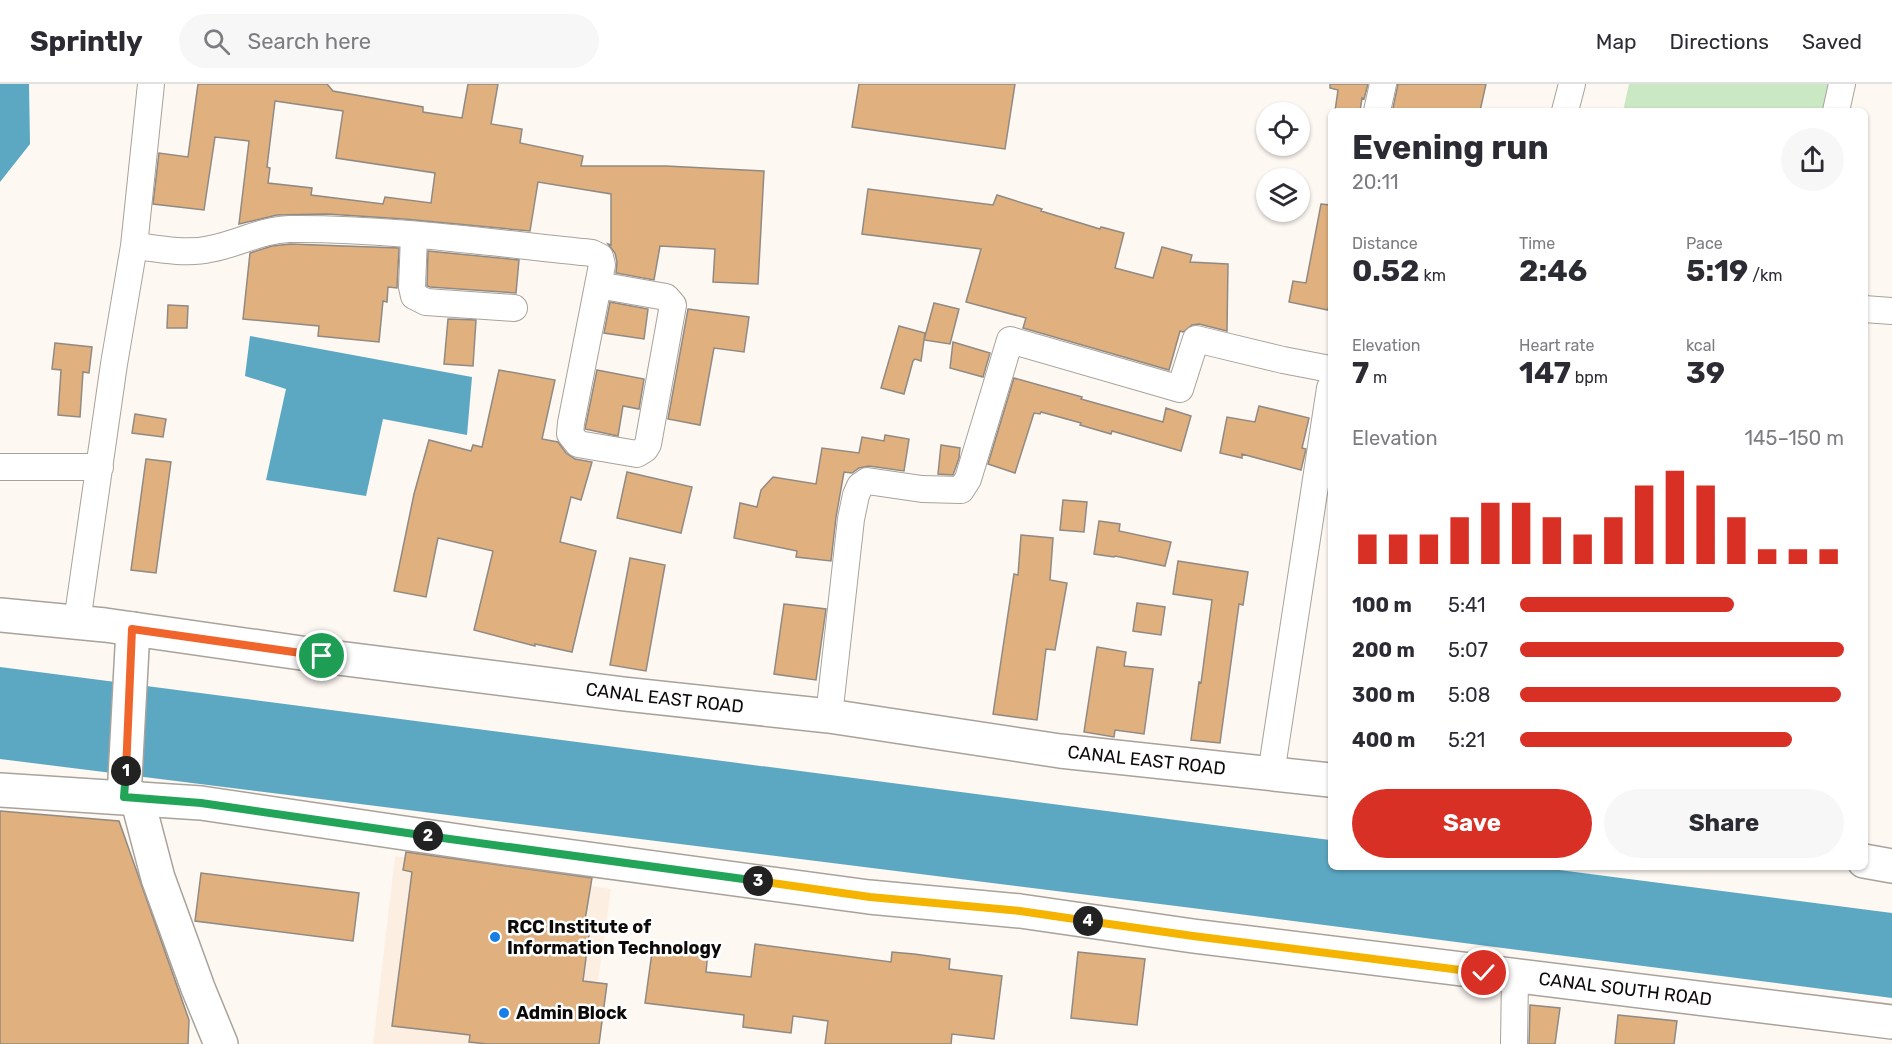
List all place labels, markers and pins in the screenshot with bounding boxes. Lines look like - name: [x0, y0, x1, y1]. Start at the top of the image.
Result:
- pin: [296, 630, 347, 681]
- pin: 1: [111, 756, 141, 786]
- pin: 2: [413, 821, 443, 851]
- pin: 3: [743, 866, 773, 896]
- pin: 4: [1073, 906, 1103, 936]
- place label: RCC Institute of Information Technology: [507, 916, 722, 959]
- marker: RCC Institute of Information Technology: [488, 930, 502, 944]
- pin: [1458, 947, 1509, 998]
- place label: Admin Block: [516, 1002, 628, 1024]
- marker: Admin Block: [497, 1006, 511, 1020]

